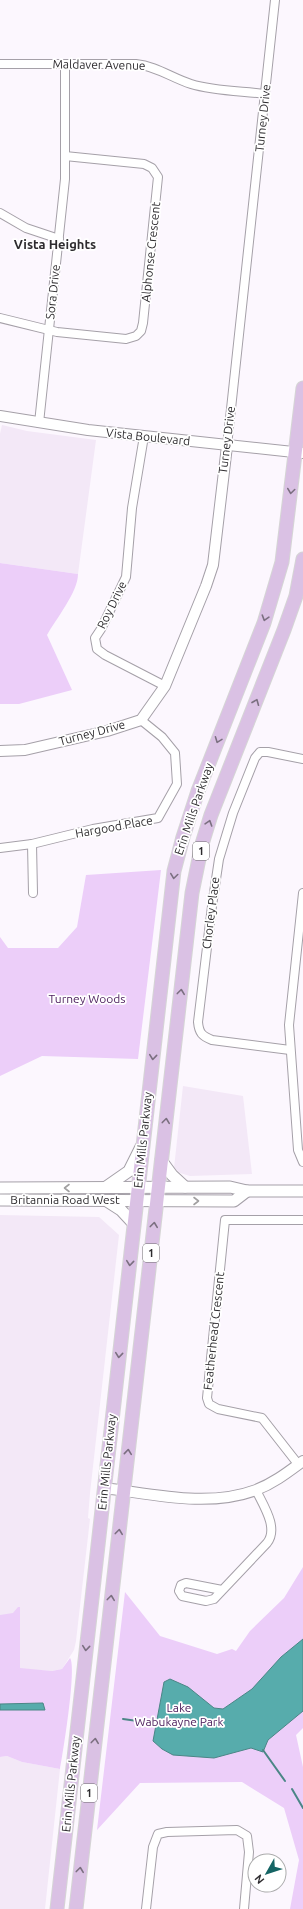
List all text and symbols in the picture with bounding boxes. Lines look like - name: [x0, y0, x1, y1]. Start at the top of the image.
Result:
- street label: Maldaver Avenue: [52, 57, 146, 72]
- street label: Turney Drive: [252, 83, 273, 153]
- street label: Alphonse Crescent: [139, 201, 162, 303]
- district label: Vista Heights: [14, 237, 96, 251]
- street label: Sora Drive: [43, 264, 62, 320]
- street label: Turney Drive: [216, 405, 237, 475]
- street label: Vista Boulevard: [105, 426, 191, 447]
- one-way arrow: [287, 488, 296, 494]
- street label: Roy Drive: [94, 579, 129, 631]
- one-way arrow: [261, 615, 270, 622]
- one-way arrow: [251, 698, 259, 706]
- street label: Turney Drive: [57, 717, 126, 748]
- one-way arrow: [215, 736, 223, 743]
- street label: Erin Mills Parkway: [172, 761, 215, 857]
- street label: Hargood Place: [74, 813, 154, 840]
- one-way arrow: [204, 819, 213, 826]
- road number: 1: [193, 842, 209, 860]
- one-way arrow: [170, 873, 179, 879]
- street label: Chorley Place: [200, 876, 221, 950]
- one-way arrow: [176, 989, 185, 995]
- park label: Turney Woods: [49, 992, 125, 1005]
- one-way arrow: [148, 1054, 157, 1060]
- street label: Erin Mills Parkway: [131, 1091, 154, 1189]
- one-way arrow: [161, 1118, 170, 1124]
- one-way arrow: [64, 1183, 70, 1192]
- street label: Britannia Road West: [10, 1193, 120, 1206]
- one-way arrow: [193, 1197, 199, 1205]
- one-way arrow: [149, 1222, 158, 1228]
- road number: 1: [143, 1244, 159, 1262]
- one-way arrow: [125, 1260, 134, 1266]
- street label: Featherhead Crescent: [201, 1271, 226, 1391]
- one-way arrow: [115, 1352, 124, 1358]
- street label: Erin Mills Parkway: [95, 1413, 118, 1511]
- one-way arrow: [123, 1449, 132, 1455]
- one-way arrow: [114, 1529, 123, 1535]
- one-way arrow: [106, 1595, 115, 1601]
- one-way arrow: [82, 1645, 91, 1651]
- park label: Lake Wabukayne Park: [135, 1701, 223, 1728]
- street label: Erin Mills Parkway: [59, 1735, 82, 1833]
- one-way arrow: [90, 1738, 99, 1744]
- road number: 1: [81, 1784, 97, 1802]
- north arrow: [247, 1853, 287, 1893]
- one-way arrow: [75, 1867, 84, 1873]
- text: N: [252, 1872, 266, 1886]

